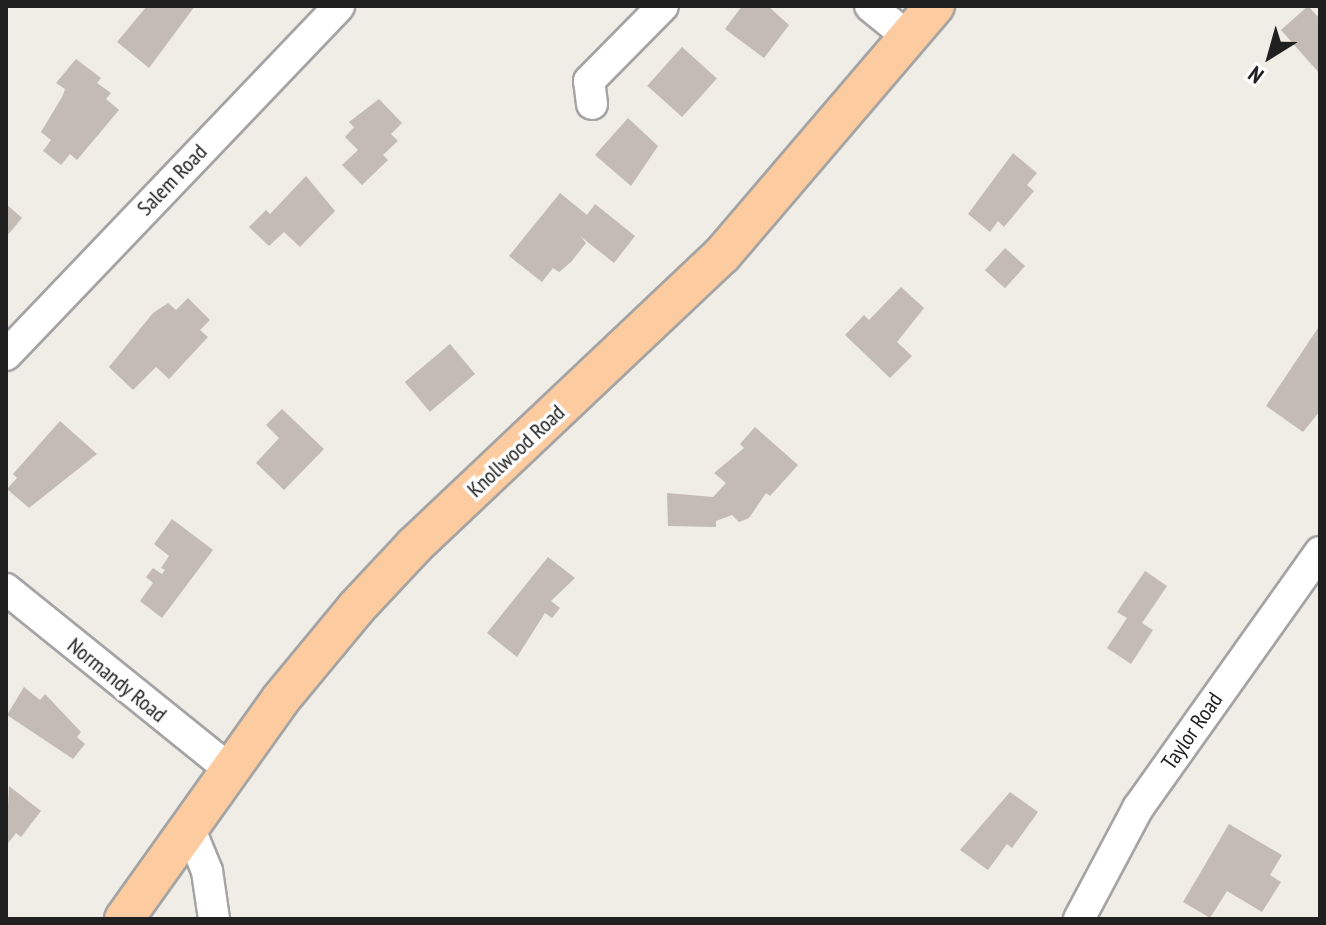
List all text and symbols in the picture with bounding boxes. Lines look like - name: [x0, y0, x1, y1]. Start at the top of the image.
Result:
- north arrow: [1230, 16, 1310, 96]
- text: N: [1242, 60, 1269, 90]
- street label: Salem Road: [132, 139, 212, 221]
- street label: Knollwood Road: [462, 399, 570, 503]
- street label: Normandy Road: [62, 632, 172, 728]
- street label: Taylor Road: [1156, 687, 1228, 775]

